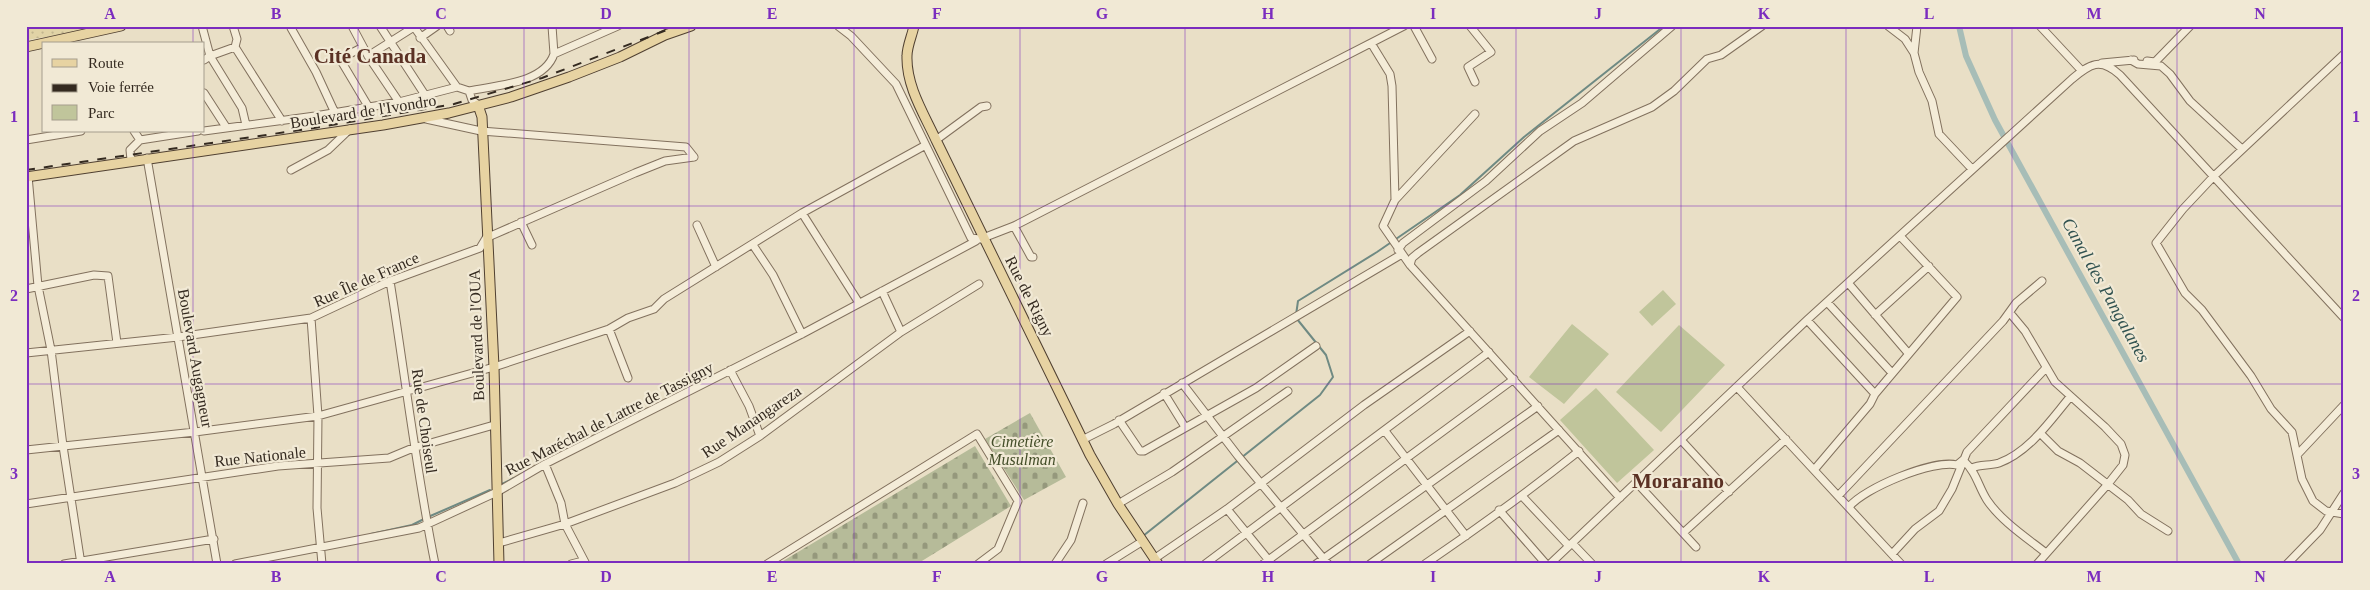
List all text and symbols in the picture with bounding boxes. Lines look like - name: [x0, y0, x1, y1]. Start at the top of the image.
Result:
- text: A: [104, 5, 116, 22]
- text: B: [271, 5, 282, 22]
- text: C: [435, 5, 447, 22]
- text: D: [600, 5, 612, 22]
- text: E: [767, 5, 777, 22]
- text: F: [932, 5, 942, 22]
- text: G: [1096, 5, 1109, 22]
- text: H: [1262, 5, 1275, 22]
- text: I: [1430, 5, 1436, 22]
- text: J: [1594, 5, 1602, 22]
- text: K: [1758, 5, 1771, 22]
- text: L: [1924, 5, 1934, 22]
- text: M: [2086, 5, 2102, 22]
- text: N: [2254, 5, 2266, 22]
- legend: [42, 42, 205, 132]
- district label: Cité Canada: [314, 44, 427, 68]
- text: Route: [88, 55, 124, 71]
- text: Voie ferrée: [88, 79, 154, 95]
- street label: Boulevard de l'Ivondro: [289, 92, 437, 131]
- text: Parc: [88, 105, 115, 121]
- text: 1: [10, 108, 18, 125]
- text: 1: [2352, 108, 2360, 125]
- water label: Canal des Pangalanes: [2058, 214, 2154, 366]
- street label: Rue Île de France: [311, 248, 421, 310]
- street label: Rue de Rigny: [1001, 253, 1057, 340]
- street label: Boulevard de l'OUA: [466, 268, 487, 401]
- text: 2: [10, 287, 18, 304]
- street label: Boulevard Augagneur: [174, 287, 216, 430]
- text: 2: [2352, 287, 2360, 304]
- street label: Rue Maréchal de Lattre de Tassigny: [502, 358, 716, 479]
- street label: Rue de Choiseul: [409, 368, 440, 475]
- street label: Rue Manangareza: [698, 382, 805, 462]
- park label: Cimetière Musulman: [987, 433, 1056, 468]
- street label: Rue Nationale: [213, 443, 307, 470]
- text: 3: [10, 465, 18, 482]
- text: 3: [2352, 465, 2360, 482]
- district label: Morarano: [1632, 469, 1724, 493]
- text: A: [104, 568, 116, 585]
- text: B: [271, 568, 282, 585]
- text: C: [435, 568, 447, 585]
- text: D: [600, 568, 612, 585]
- text: E: [767, 568, 777, 585]
- text: F: [932, 568, 942, 585]
- text: G: [1096, 568, 1109, 585]
- text: H: [1262, 568, 1275, 585]
- text: I: [1430, 568, 1436, 585]
- text: J: [1594, 568, 1602, 585]
- text: K: [1758, 568, 1771, 585]
- text: L: [1924, 568, 1934, 585]
- text: M: [2086, 568, 2102, 585]
- text: N: [2254, 568, 2266, 585]

